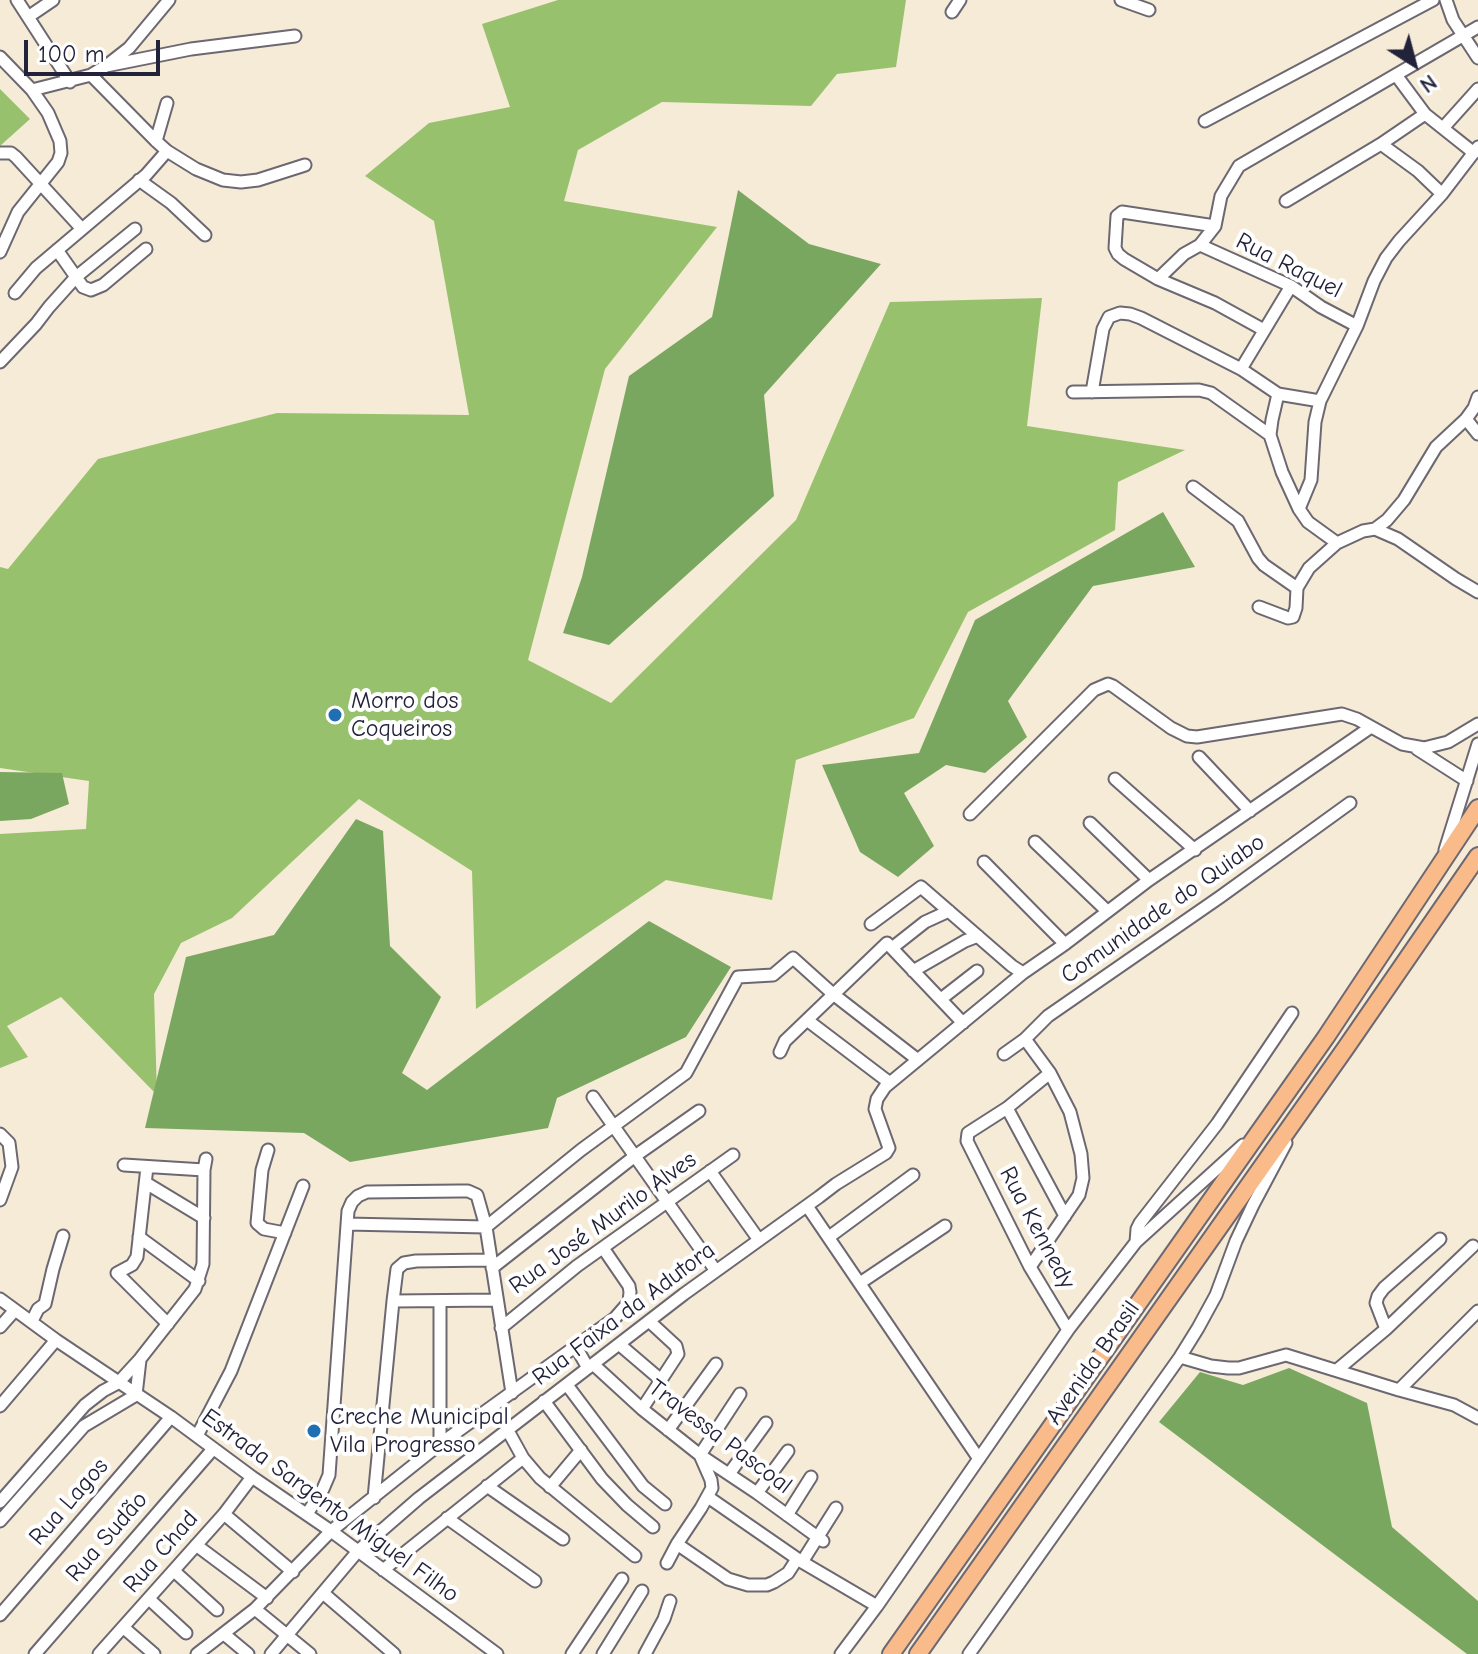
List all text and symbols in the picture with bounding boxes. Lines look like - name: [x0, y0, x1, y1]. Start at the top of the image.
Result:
- scale bar: [28, 24, 164, 74]
- north arrow: [1374, 24, 1454, 104]
- text: 100 m: [38, 40, 105, 68]
- text: N: [1415, 69, 1442, 98]
- street label: Rua Raquel: [1231, 227, 1347, 305]
- place label: Morro dos Coqueiros: [351, 687, 458, 743]
- marker: Morro dos Coqueiros: [326, 706, 344, 724]
- street label: Comunidade do Quiabo: [1056, 828, 1270, 990]
- street label: Rua José Murilo Alves: [504, 1145, 702, 1301]
- street label: Rua Kennedy: [993, 1162, 1081, 1294]
- street label: Rua Faixa da Adutora: [527, 1236, 721, 1392]
- street label: Avenida Brasil: [1040, 1296, 1146, 1430]
- street label: Travessa Pascoal: [642, 1374, 798, 1500]
- street label: Estrada Sargento Miguel Filho: [196, 1403, 464, 1609]
- place label: Creche Municipal Vila Progresso: [330, 1403, 509, 1459]
- marker: Creche Municipal Vila Progresso: [305, 1422, 323, 1440]
- street label: Rua Lagos: [23, 1452, 115, 1552]
- street label: Rua Sudão: [60, 1486, 154, 1588]
- street label: Rua Chad: [117, 1505, 205, 1599]

